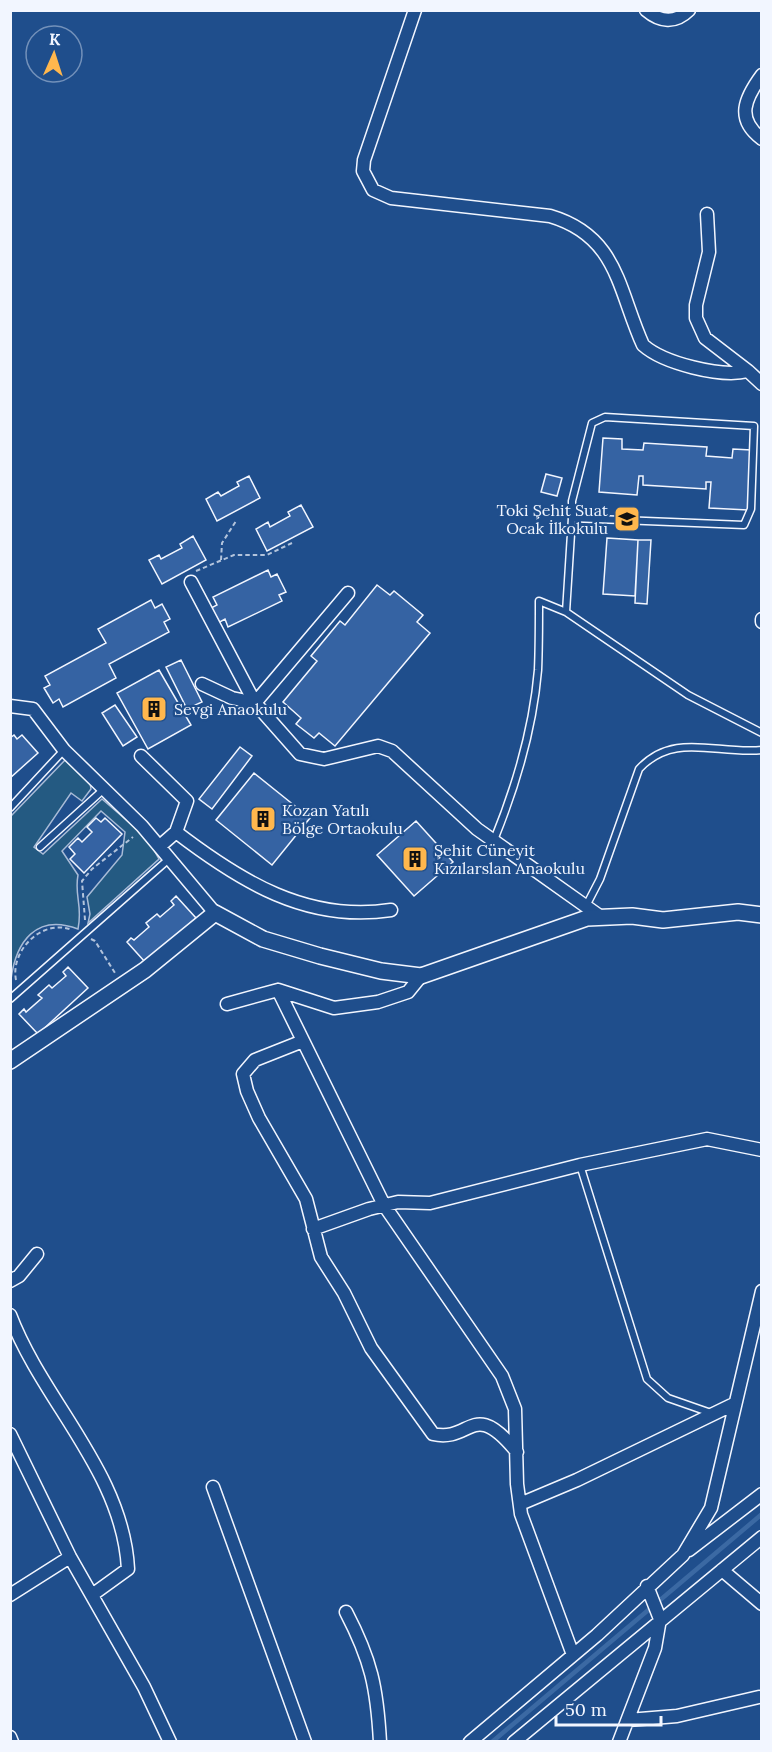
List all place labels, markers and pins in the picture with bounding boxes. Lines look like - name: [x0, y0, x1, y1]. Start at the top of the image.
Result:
- place label: Toki Şehit Suat Ocak İlkokulu: [497, 500, 609, 538]
- school or university icon: Toki Şehit Suat Ocak İlkokulu: [612, 504, 642, 534]
- building icon: Sevgi Anaokulu: [139, 694, 169, 724]
- place label: Sevgi Anaokulu: [174, 699, 287, 719]
- place label: Kozan Yatılı Bölge Ortaokulu: [282, 800, 403, 838]
- building icon: Kozan Yatılı Bölge Ortaokulu: [248, 804, 278, 834]
- place label: Şehit Cüneyit Kızılarslan Anaokulu: [434, 840, 585, 878]
- building icon: Şehit Cüneyit Kızılarslan Anaokulu: [400, 844, 430, 874]

